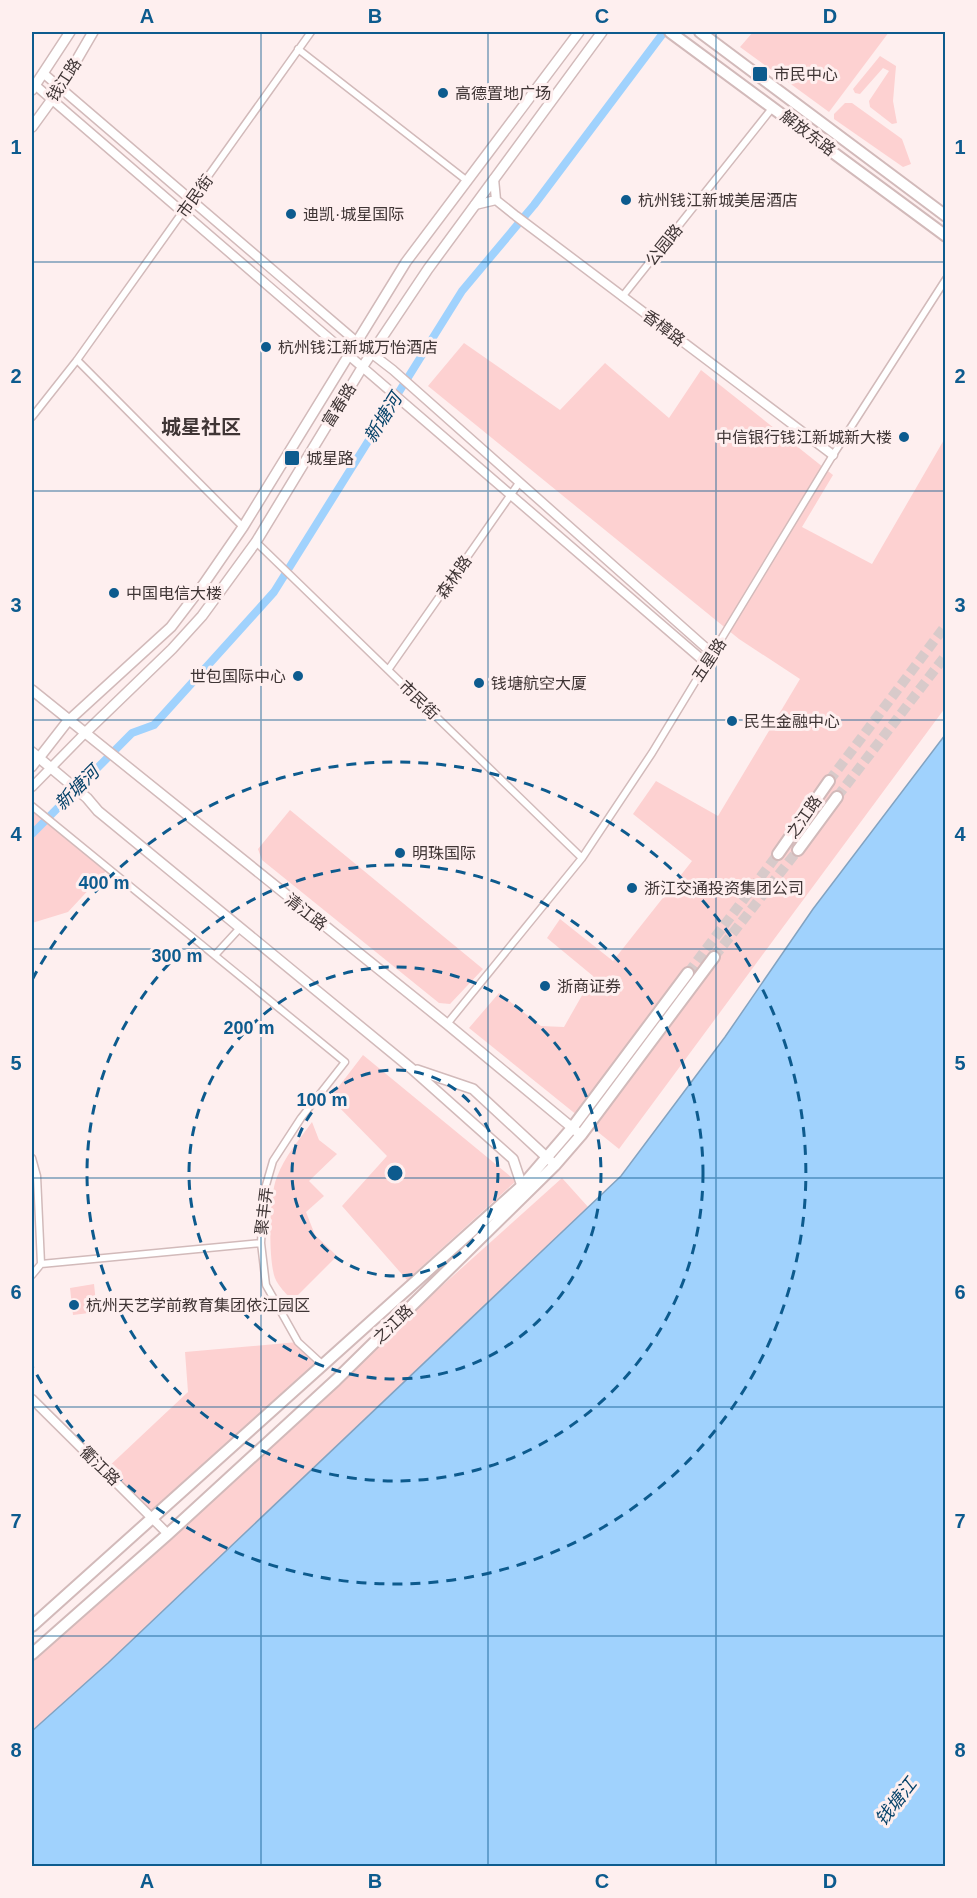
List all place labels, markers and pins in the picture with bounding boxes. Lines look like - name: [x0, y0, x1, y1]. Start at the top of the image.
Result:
- marker: 市民中心: [751, 65, 769, 83]
- place label: 市民中心: [774, 66, 838, 83]
- place label: 高德置地广场: [455, 85, 551, 102]
- marker: 高德置地广场: [436, 86, 450, 100]
- place label: 杭州钱江新城美居酒店: [638, 192, 798, 209]
- marker: 杭州钱江新城美居酒店: [619, 193, 633, 207]
- place label: 迪凯·城星国际: [303, 206, 404, 223]
- marker: 迪凯·城星国际: [284, 207, 298, 221]
- place label: 杭州钱江新城万怡酒店: [278, 339, 438, 356]
- marker: 杭州钱江新城万怡酒店: [259, 340, 273, 354]
- place label: 中信银行钱江新城新大楼: [716, 429, 892, 446]
- marker: 中信银行钱江新城新大楼: [897, 430, 911, 444]
- marker: 城星路: [283, 449, 301, 467]
- place label: 城星路: [306, 450, 354, 467]
- place label: 中国电信大楼: [126, 585, 222, 602]
- marker: 中国电信大楼: [107, 586, 121, 600]
- place label: 世包国际中心: [190, 668, 286, 685]
- marker: 世包国际中心: [291, 669, 305, 683]
- place label: 钱塘航空大厦: [491, 675, 587, 692]
- marker: 钱塘航空大厦: [472, 676, 486, 690]
- place label: 民生金融中心: [744, 713, 840, 730]
- marker: 民生金融中心: [725, 714, 739, 728]
- place label: 明珠国际: [412, 845, 476, 862]
- marker: 明珠国际: [393, 846, 407, 860]
- place label: 浙江交通投资集团公司: [644, 880, 804, 897]
- marker: 浙江交通投资集团公司: [625, 881, 639, 895]
- place label: 浙商证券: [557, 978, 621, 995]
- marker: 浙商证券: [538, 979, 552, 993]
- centre of rings: [385, 1163, 405, 1183]
- place label: 杭州天艺学前教育集团依江园区: [86, 1297, 310, 1314]
- marker: 杭州天艺学前教育集团依江园区: [67, 1298, 81, 1312]

